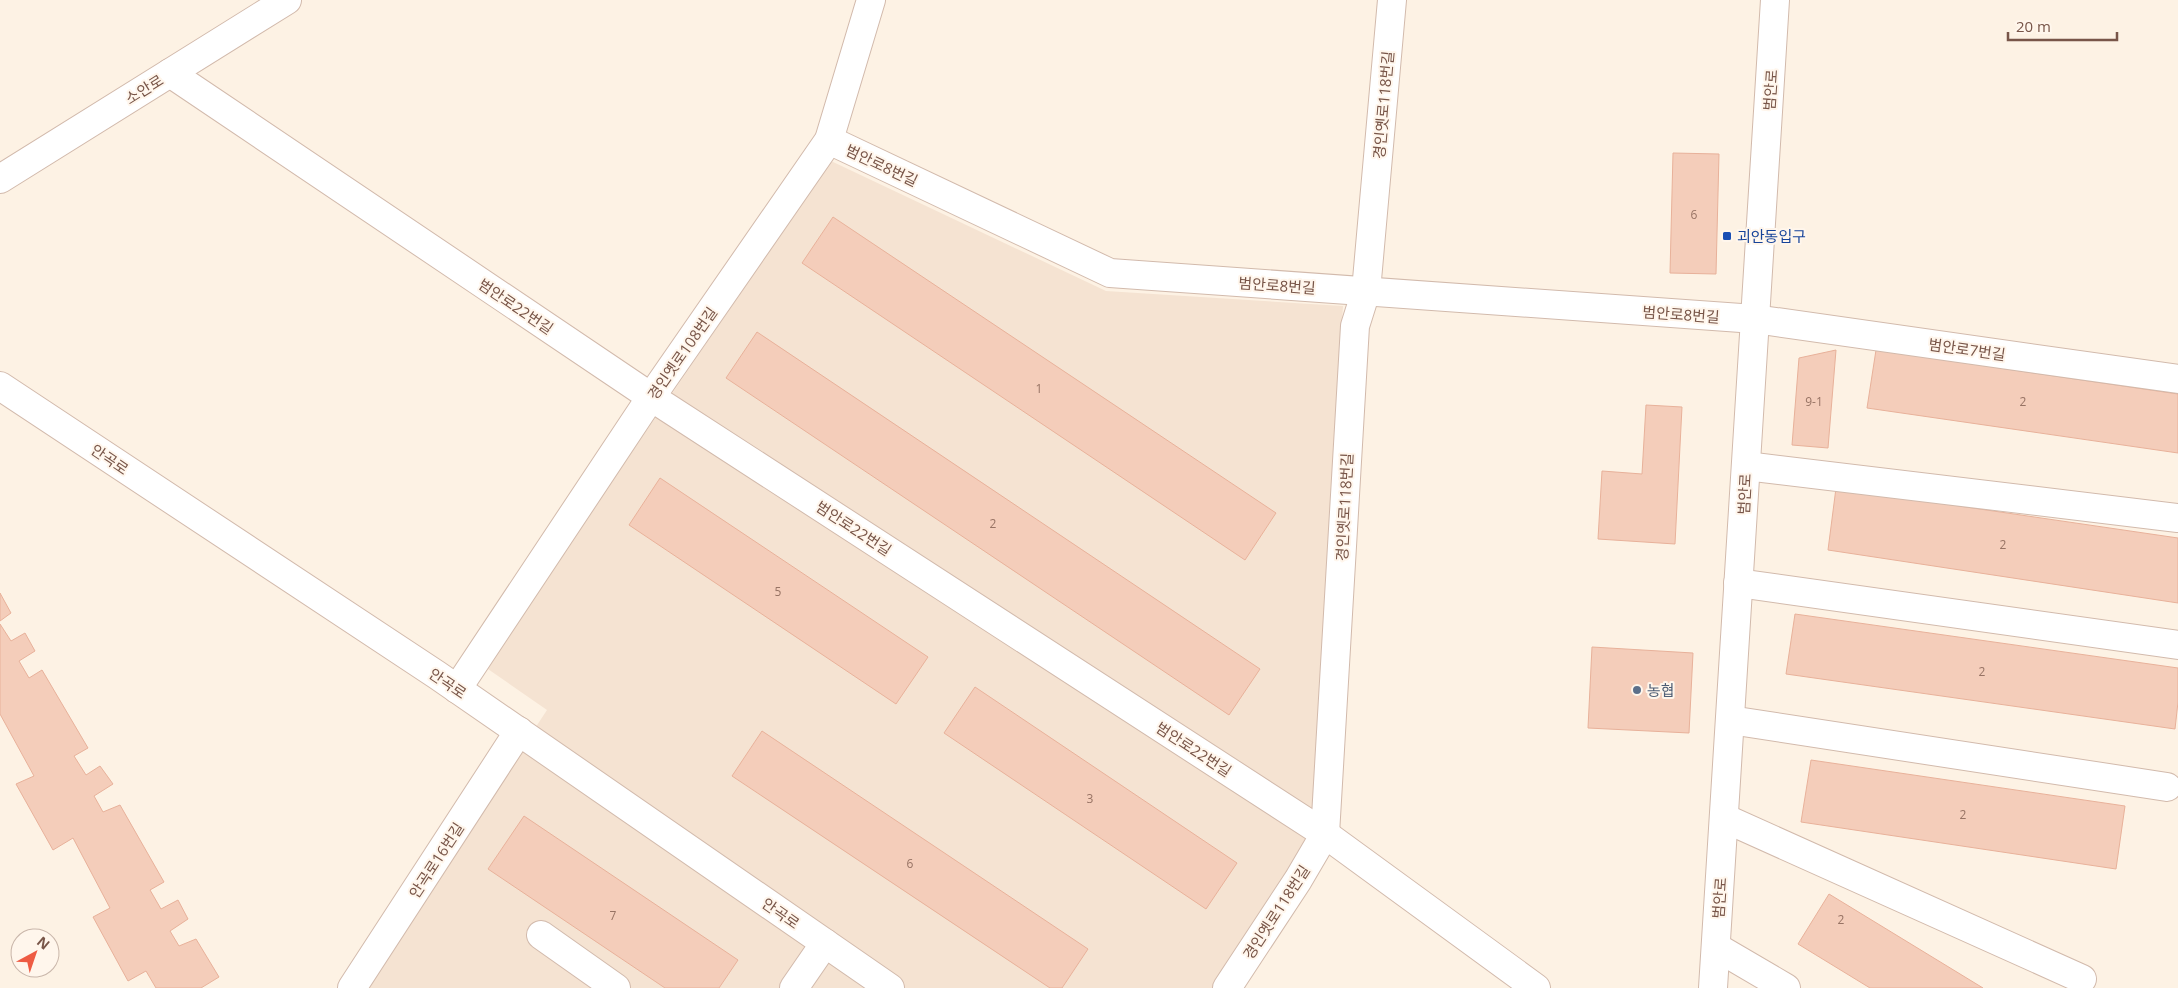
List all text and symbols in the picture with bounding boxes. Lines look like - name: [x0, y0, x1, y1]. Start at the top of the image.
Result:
- scale bar: [2008, 10, 2117, 42]
- text: 20 m: [2016, 16, 2051, 36]
- street label: 경인옛로118번길: [1368, 50, 1398, 160]
- street label: 범안로: [1759, 69, 1781, 111]
- street label: 소안로: [121, 70, 167, 108]
- street label: 범안로8번길: [843, 140, 921, 190]
- house number: 6: [1691, 206, 1698, 223]
- place label: 괴안동입구: [1737, 226, 1806, 246]
- marker: 괴안동입구: [1721, 230, 1733, 242]
- street label: 범안로8번길: [1238, 272, 1316, 298]
- street label: 범안로22번길: [475, 274, 557, 338]
- street label: 범안로8번길: [1642, 301, 1720, 327]
- street label: 경인옛로108번길: [643, 303, 721, 403]
- street label: 범안로7번길: [1927, 334, 2007, 364]
- house number: 1: [1036, 380, 1042, 397]
- house number: 9-1: [1805, 393, 1823, 410]
- house number: 2: [2020, 393, 2027, 410]
- street label: 안곡로: [87, 439, 133, 479]
- street label: 경인옛로118번길: [1331, 452, 1357, 562]
- street label: 범안로: [1733, 473, 1755, 515]
- street label: 범안로22번길: [812, 496, 896, 560]
- house number: 2: [990, 515, 997, 532]
- house number: 2: [2000, 536, 2007, 553]
- house number: 5: [775, 583, 782, 600]
- street label: 안곡로: [425, 663, 471, 703]
- house number: 2: [1979, 663, 1986, 680]
- place label: 농협: [1647, 680, 1675, 700]
- marker: 농협: [1631, 684, 1643, 696]
- street label: 범안로22번길: [1152, 717, 1236, 781]
- house number: 3: [1087, 790, 1094, 807]
- house number: 2: [1960, 806, 1967, 823]
- street label: 안곡로16번길: [404, 818, 468, 902]
- house number: 6: [907, 855, 914, 872]
- street label: 경인옛로118번길: [1238, 861, 1314, 963]
- street label: 범안로: [1708, 877, 1730, 919]
- street label: 안곡로: [758, 893, 804, 933]
- house number: 7: [610, 907, 617, 924]
- house number: 2: [1838, 911, 1845, 928]
- north arrow: [10, 928, 60, 978]
- text: N: [33, 932, 54, 954]

